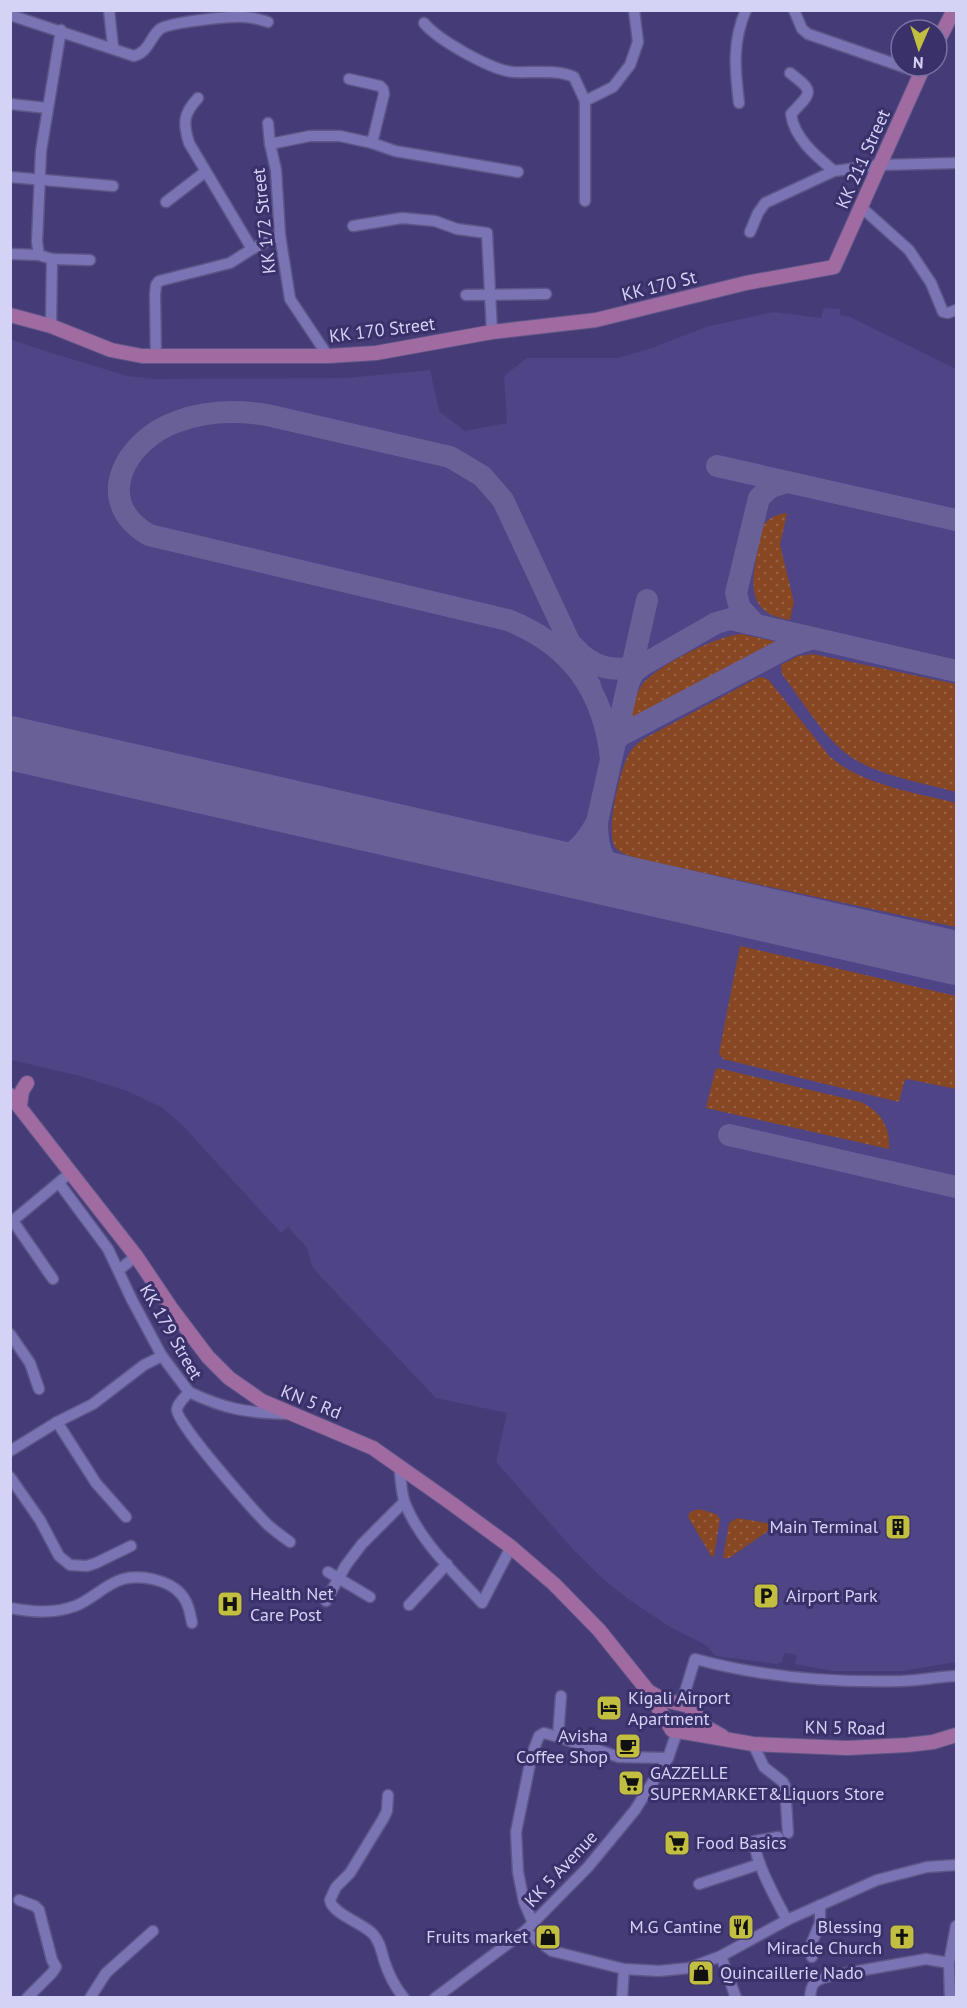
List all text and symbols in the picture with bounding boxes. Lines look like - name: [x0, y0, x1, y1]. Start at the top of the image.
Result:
- north arrow: [889, 18, 949, 78]
- text: N: [912, 53, 924, 73]
- street label: KK 211 Street: [830, 106, 895, 212]
- street label: KK 172 Street: [247, 167, 281, 275]
- street label: KK 170 St: [619, 265, 699, 306]
- street label: KK 170 Street: [328, 312, 436, 347]
- street label: KK 179 Street: [135, 1280, 208, 1384]
- street label: KN 5 Rd: [278, 1379, 345, 1424]
- building icon: Main Terminal: [883, 1512, 913, 1542]
- place label: Main Terminal: [769, 1515, 879, 1538]
- parking icon: Airport Park: [751, 1581, 781, 1611]
- place label: Health Net Care Post: [250, 1582, 334, 1626]
- place label: Airport Park: [786, 1584, 878, 1607]
- hospital icon: Health Net Care Post: [215, 1589, 245, 1619]
- place label: Kigali Airport Apartment: [628, 1686, 730, 1730]
- hotel icon: Kigali Airport Apartment: [594, 1693, 624, 1723]
- street label: KN 5 Road: [805, 1715, 886, 1740]
- place label: Avisha Coffee Shop: [516, 1724, 608, 1768]
- cafe icon: Avisha Coffee Shop: [613, 1731, 643, 1761]
- place label: GAZZELLE SUPERMARKET&Liquors Store: [650, 1761, 885, 1805]
- supermarket icon: GAZZELLE SUPERMARKET&Liquors Store: [616, 1768, 646, 1798]
- street label: KK 5 Avenue: [519, 1826, 602, 1912]
- supermarket icon: Food Basics: [662, 1828, 692, 1858]
- place label: Food Basics: [696, 1831, 787, 1854]
- restaurant icon: M.G Cantine: [726, 1912, 756, 1942]
- place label: M.G Cantine: [629, 1915, 722, 1938]
- place label: Blessing Miracle Church: [767, 1915, 882, 1959]
- shop icon: Fruits market: [533, 1922, 563, 1952]
- church icon: Blessing Miracle Church: [887, 1922, 917, 1952]
- place label: Fruits market: [426, 1925, 528, 1948]
- shop icon: Quincaillerie Nado: [686, 1958, 716, 1988]
- place label: Quincaillerie Nado: [720, 1961, 863, 1984]

